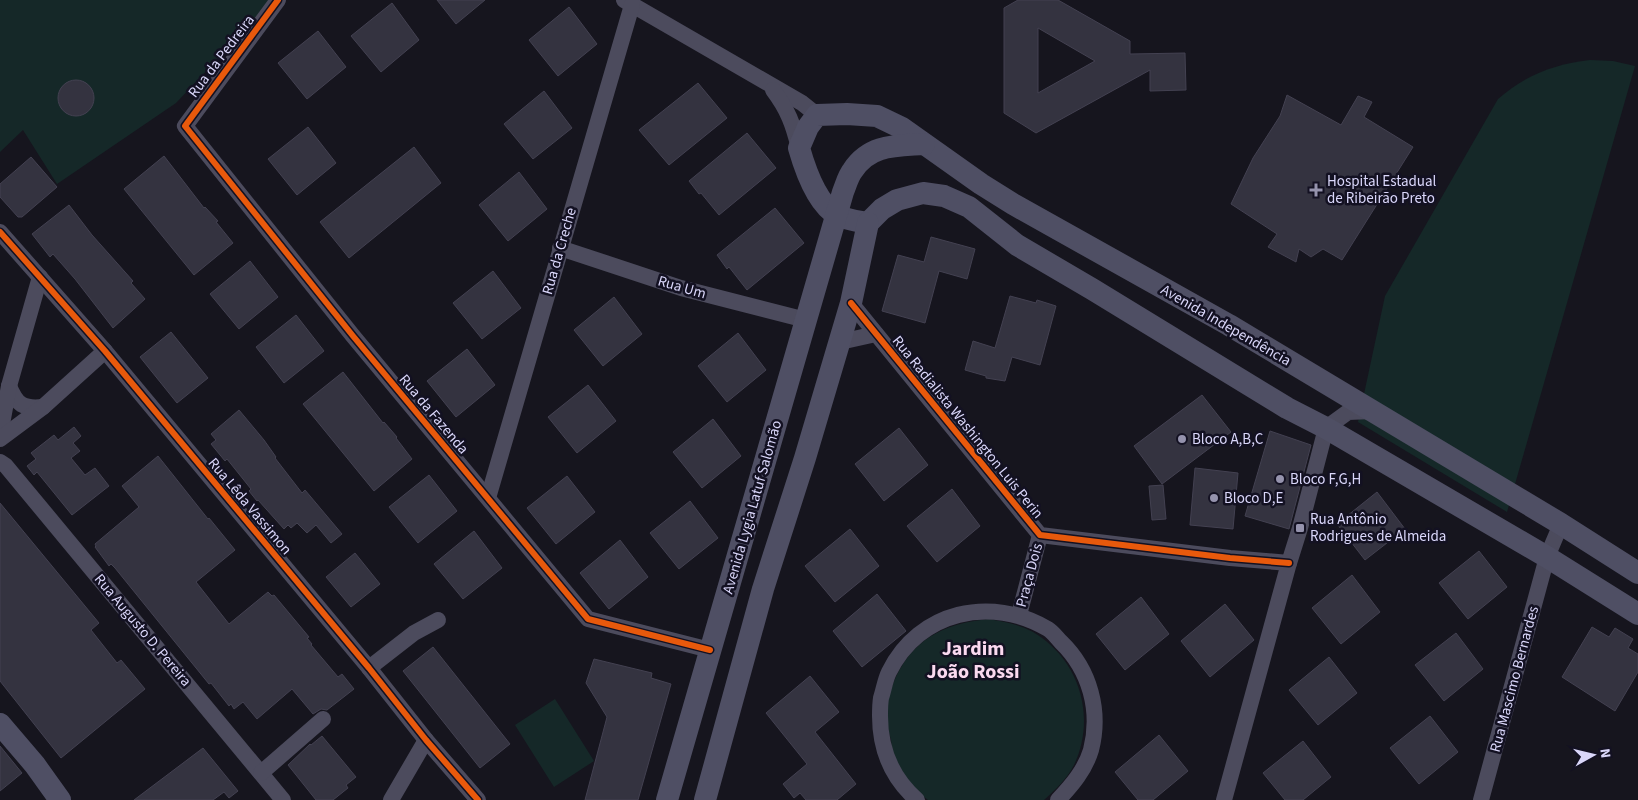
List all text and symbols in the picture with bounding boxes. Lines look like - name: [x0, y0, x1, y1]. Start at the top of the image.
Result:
- street label: Rua da Pedreira: [183, 11, 259, 102]
- place label: Hospital Estadual de Ribeirão Preto: [1327, 171, 1437, 209]
- marker: Hospital Estadual de Ribeirão Preto: [1309, 183, 1323, 197]
- street label: Rua da Creche: [537, 205, 582, 297]
- street label: Rua Um: [655, 271, 708, 304]
- street label: Avenida Independência: [1157, 280, 1295, 371]
- street label: Rua Radialista Washington Luis Perin: [887, 331, 1048, 523]
- street label: Rua da Fazenda: [394, 370, 473, 459]
- street label: Avenida Lygia Latuf Salomão: [718, 418, 787, 596]
- place label: Bloco A,B,C: [1192, 429, 1264, 450]
- marker: Bloco A,B,C: [1176, 433, 1188, 445]
- street label: Rua Lêda Vassimon: [203, 453, 296, 559]
- place label: Bloco F,G,H: [1290, 469, 1361, 490]
- marker: Bloco F,G,H: [1274, 473, 1286, 485]
- place label: Bloco D,E: [1224, 488, 1283, 509]
- marker: Bloco D,E: [1208, 492, 1220, 504]
- place label: Rua Antônio Rodrigues de Almeida: [1310, 509, 1446, 547]
- marker: Rua Antônio Rodrigues de Almeida: [1294, 522, 1306, 534]
- street label: Praça Dois: [1011, 541, 1048, 609]
- street label: Rua Augusto D. Pereira: [89, 569, 196, 691]
- street label: Rua Mascimo Bernardes: [1485, 604, 1544, 755]
- district label: Jardim João Rossi: [927, 635, 1020, 686]
- north arrow: [1568, 730, 1618, 780]
- text: N: [1594, 747, 1615, 759]

